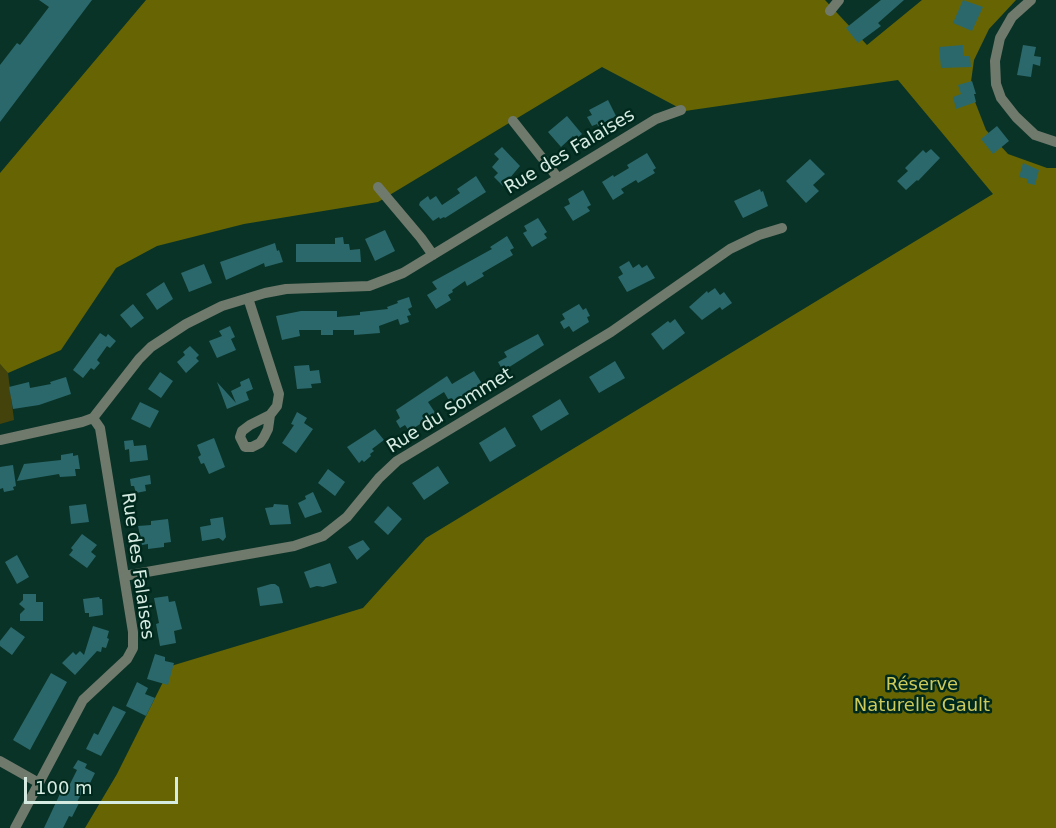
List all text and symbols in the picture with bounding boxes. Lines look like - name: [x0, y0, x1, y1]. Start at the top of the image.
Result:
- street label: Rue des Falaises: [501, 105, 639, 199]
- street label: Rue du Sommet: [383, 364, 517, 458]
- street label: Rue des Falaises: [116, 491, 158, 641]
- park label: Réserve Naturelle Gault: [854, 674, 990, 716]
- scale bar: [27, 765, 182, 803]
- text: 100 m: [35, 777, 93, 798]

